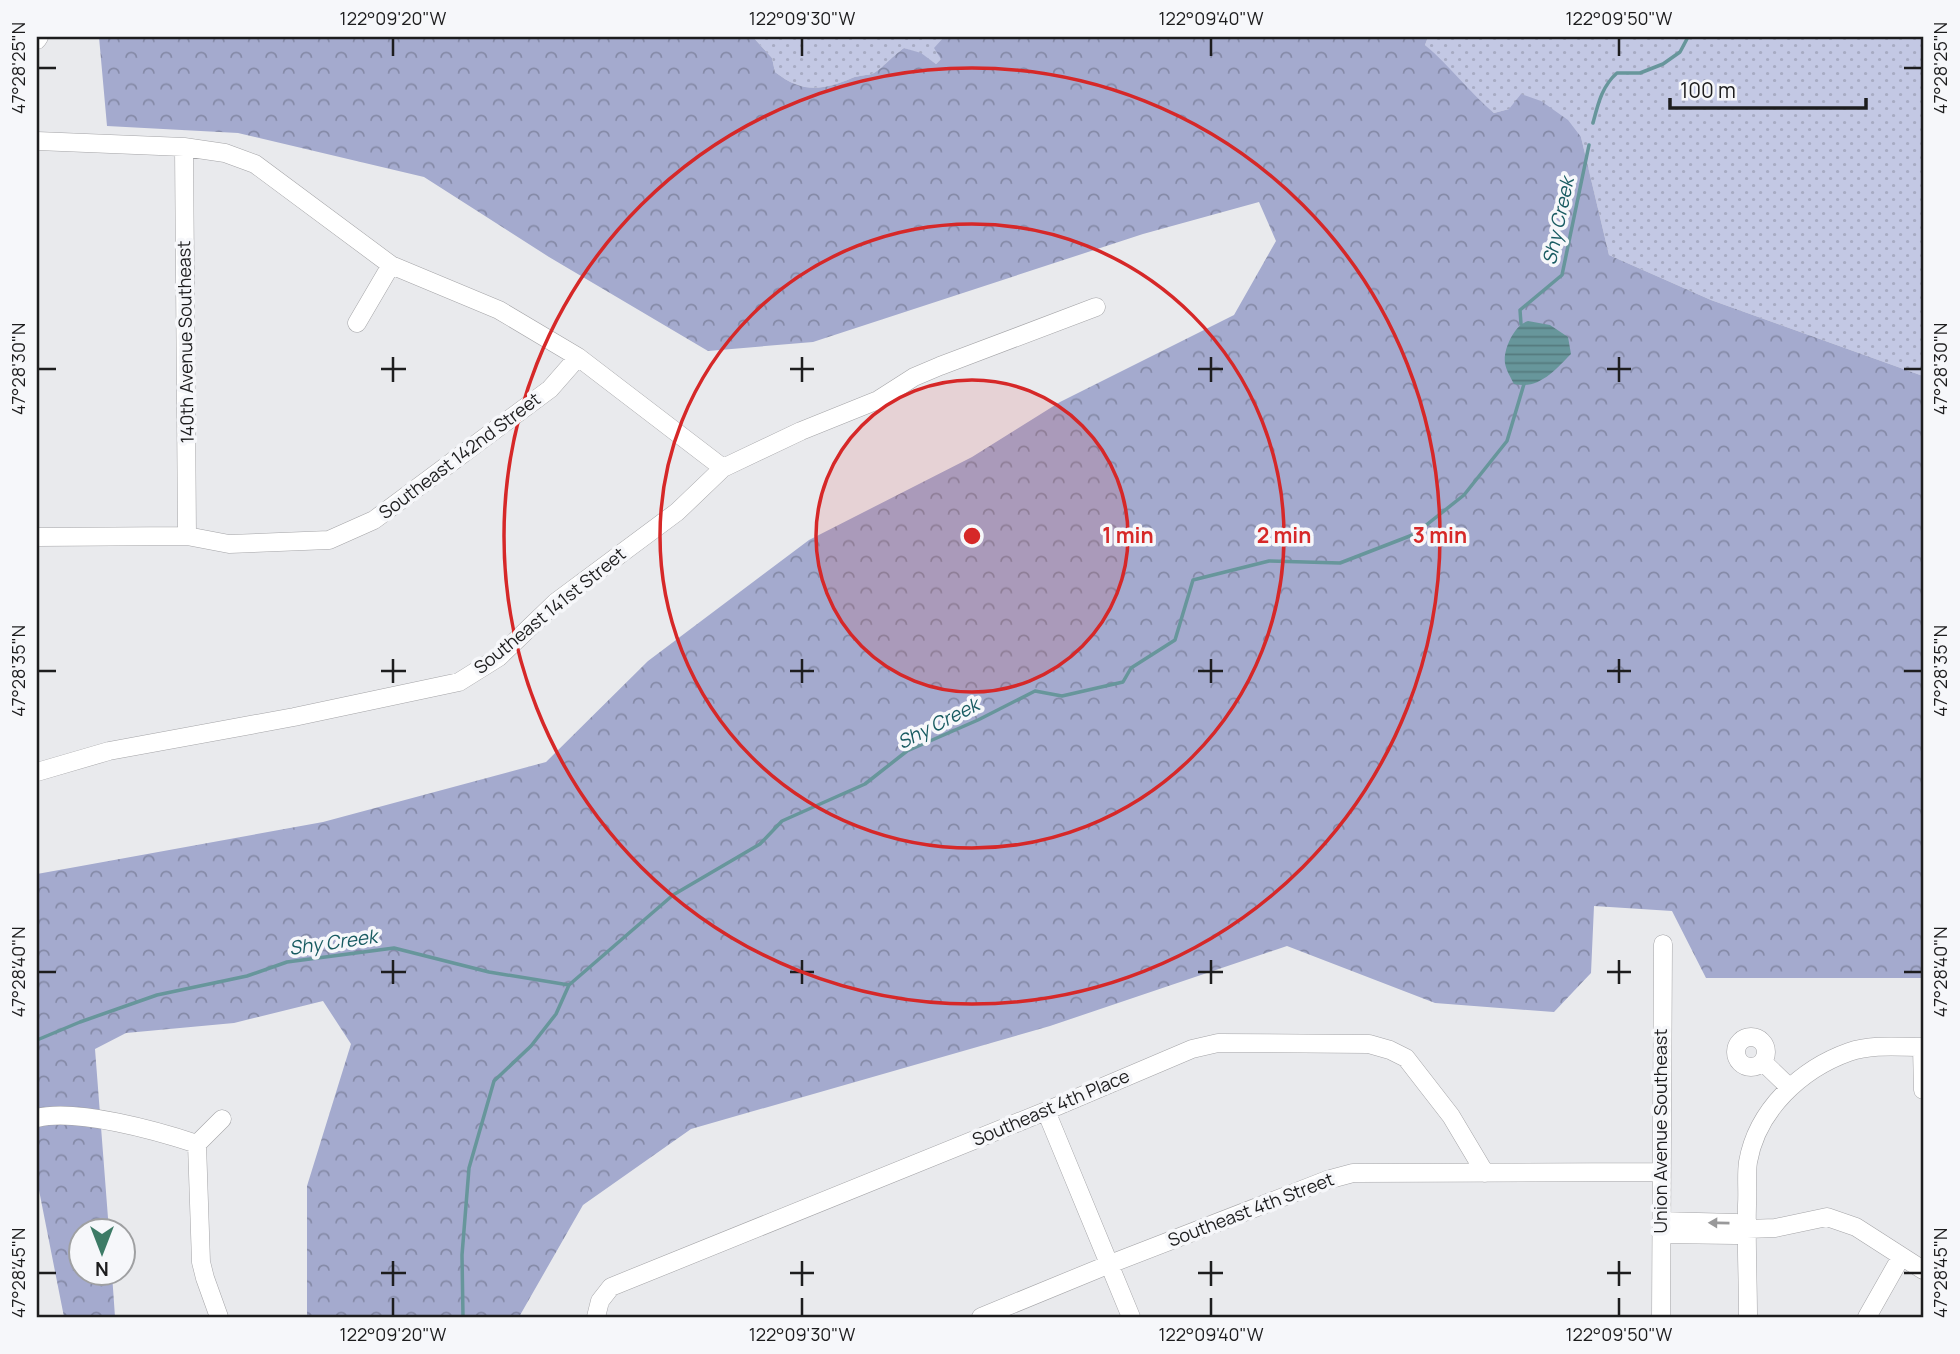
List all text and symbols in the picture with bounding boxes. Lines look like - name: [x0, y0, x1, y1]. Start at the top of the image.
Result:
- text: 122°09'20"W: [340, 6, 447, 30]
- text: 122°09'30"W: [749, 6, 855, 30]
- text: 122°09'40"W: [1159, 6, 1264, 30]
- text: 122°09'50"W: [1566, 6, 1673, 30]
- text: 47°28'25"N: [6, 22, 30, 114]
- text: 47°28'25"N: [1928, 22, 1952, 114]
- scale bar: [1670, 66, 1866, 110]
- text: 100 m: [1680, 76, 1736, 104]
- water label: Shy Creek: [1536, 172, 1580, 267]
- street label: 140th Avenue Southeast: [171, 240, 199, 444]
- text: 47°28'30"N: [6, 323, 30, 415]
- text: 47°28'30"N: [1928, 323, 1952, 415]
- street label: Southeast 142nd Street: [374, 386, 545, 524]
- text: 1 min: [1102, 521, 1154, 549]
- text: 2 min: [1257, 521, 1311, 549]
- text: 3 min: [1413, 521, 1467, 549]
- centre of rings: [960, 524, 984, 548]
- street label: Southeast 141st Street: [468, 542, 630, 679]
- text: 47°28'35"N: [6, 625, 30, 717]
- text: 47°28'35"N: [1928, 625, 1952, 717]
- water label: Shy Creek: [893, 690, 986, 755]
- water label: Shy Creek: [287, 923, 381, 961]
- text: 47°28'40"N: [6, 926, 30, 1018]
- text: 47°28'40"N: [1928, 926, 1952, 1018]
- street label: Union Avenue Southeast: [1648, 1028, 1672, 1234]
- street label: Southeast 4th Place: [968, 1063, 1133, 1151]
- street label: Southeast 4th Street: [1164, 1166, 1337, 1252]
- one-way arrow: [1707, 1217, 1729, 1228]
- north arrow: [66, 1218, 136, 1288]
- text: 47°28'45"N: [6, 1228, 30, 1318]
- text: 47°28'45"N: [1928, 1228, 1952, 1318]
- text: N: [95, 1256, 109, 1282]
- text: 122°09'20"W: [340, 1322, 447, 1346]
- text: 122°09'30"W: [749, 1322, 855, 1346]
- text: 122°09'40"W: [1159, 1322, 1264, 1346]
- text: 122°09'50"W: [1566, 1322, 1673, 1346]

